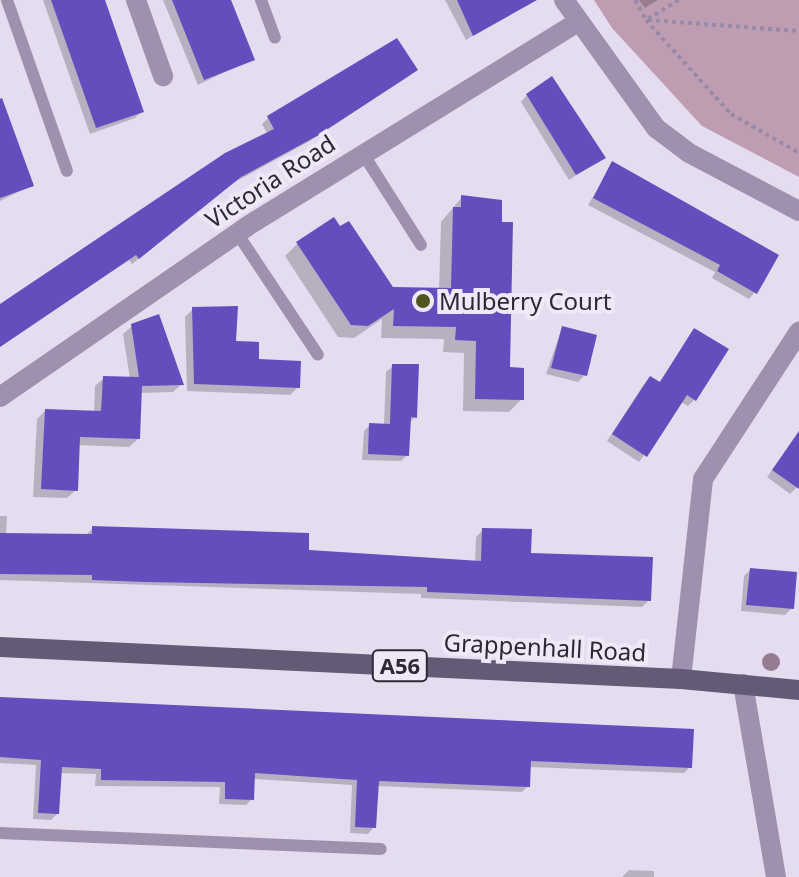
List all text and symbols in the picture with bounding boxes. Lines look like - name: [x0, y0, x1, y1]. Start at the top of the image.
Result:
- street label: Victoria Road: [200, 128, 340, 234]
- place label: Mulberry Court: [439, 287, 611, 315]
- marker: Mulberry Court: [414, 292, 432, 310]
- street label: Grappenhall Road: [443, 627, 647, 667]
- road number: A56: [370, 648, 430, 684]

